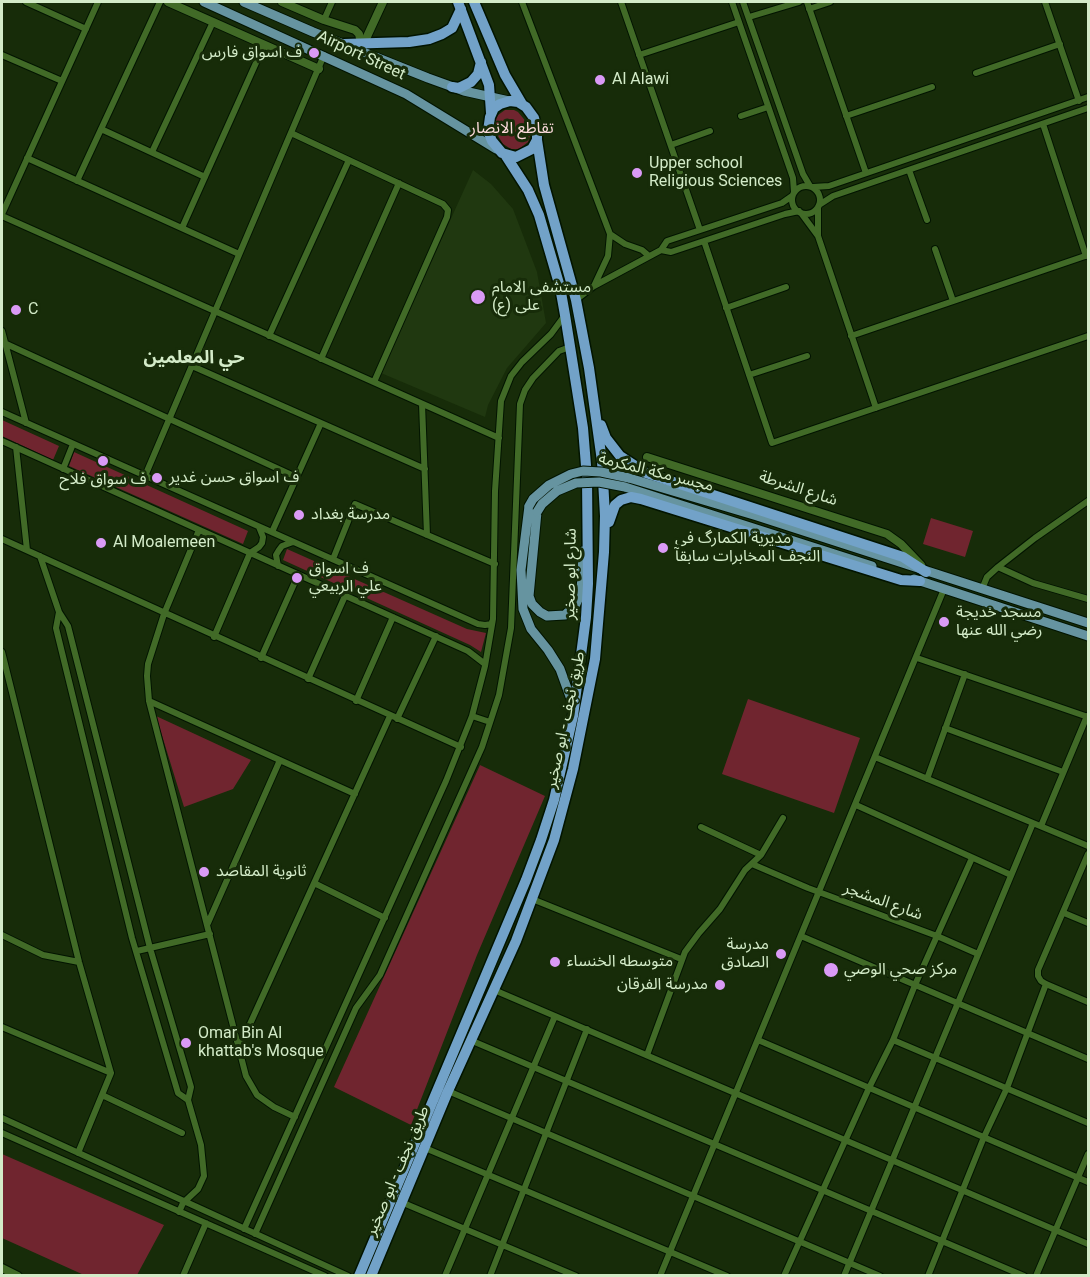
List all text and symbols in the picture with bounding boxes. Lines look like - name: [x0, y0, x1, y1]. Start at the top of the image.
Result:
- street label: Airport Street: [314, 27, 408, 85]
- place label: ف اسواق فارس: [202, 43, 302, 63]
- marker: ف اسواق فارس: [307, 46, 321, 60]
- place label: Al Alawi: [612, 70, 669, 90]
- marker: Al Alawi: [593, 73, 607, 87]
- park label: تقاطع الانصار: [470, 119, 554, 139]
- place label: Upper school Religious Sciences: [649, 154, 782, 192]
- marker: Upper school Religious Sciences: [630, 166, 644, 180]
- place label: مستشفی الامام علی (ع): [492, 278, 591, 316]
- marker: مستشفی الامام علی (ع): [469, 288, 487, 306]
- place label: C: [28, 300, 38, 320]
- marker: C: [9, 303, 23, 317]
- district label: حي المعلمين: [144, 347, 244, 369]
- street label: مجسر مكة المكرمة: [596, 449, 716, 497]
- marker: ف سواق فلاح: [96, 454, 110, 468]
- street label: شارع الشرطة: [756, 467, 840, 511]
- place label: ف اسواق حسن غدير: [169, 468, 299, 488]
- place label: ف سواق فلاح: [60, 470, 146, 490]
- marker: ف اسواق حسن غدير: [150, 471, 164, 485]
- place label: مدرسة بغداد: [311, 505, 390, 525]
- marker: مدرسة بغداد: [292, 508, 306, 522]
- street label: شارع ابو صخير: [561, 528, 581, 620]
- place label: مديرية الكمارگ في النجف المخابرات سابقآ: [675, 529, 820, 567]
- place label: Al Moalemeen: [113, 533, 215, 553]
- marker: Al Moalemeen: [94, 536, 108, 550]
- marker: مديرية الكمارگ في النجف المخابرات سابقآ: [656, 541, 670, 555]
- place label: ف اسواق علي الربيعي: [309, 559, 382, 597]
- marker: ف اسواق علي الربيعي: [290, 571, 304, 585]
- place label: مسجد خديجة رضي الله عنها: [956, 603, 1042, 641]
- marker: مسجد خديجة رضي الله عنها: [937, 615, 951, 629]
- street label: طريق نجف - ابو صخير: [542, 650, 590, 790]
- place label: ثانوية المقاصد: [216, 862, 307, 882]
- marker: ثانوية المقاصد: [197, 865, 211, 879]
- street label: شارع المشجر: [841, 879, 925, 925]
- place label: مدرسة الصادق: [721, 935, 769, 973]
- marker: مدرسة الصادق: [774, 947, 788, 961]
- place label: متوسطه الخنساء: [567, 952, 673, 972]
- marker: متوسطه الخنساء: [548, 955, 562, 969]
- place label: مركز صحي الوصي: [844, 960, 957, 980]
- marker: مركز صحي الوصي: [822, 961, 840, 979]
- place label: مدرسة الفرقان: [617, 975, 708, 995]
- marker: مدرسة الفرقان: [713, 978, 727, 992]
- place label: Omar Bin Al khattab's Mosque: [198, 1024, 324, 1062]
- marker: Omar Bin Al khattab's Mosque: [179, 1036, 193, 1050]
- street label: طريق نجف - ابو صخير: [362, 1103, 434, 1239]

